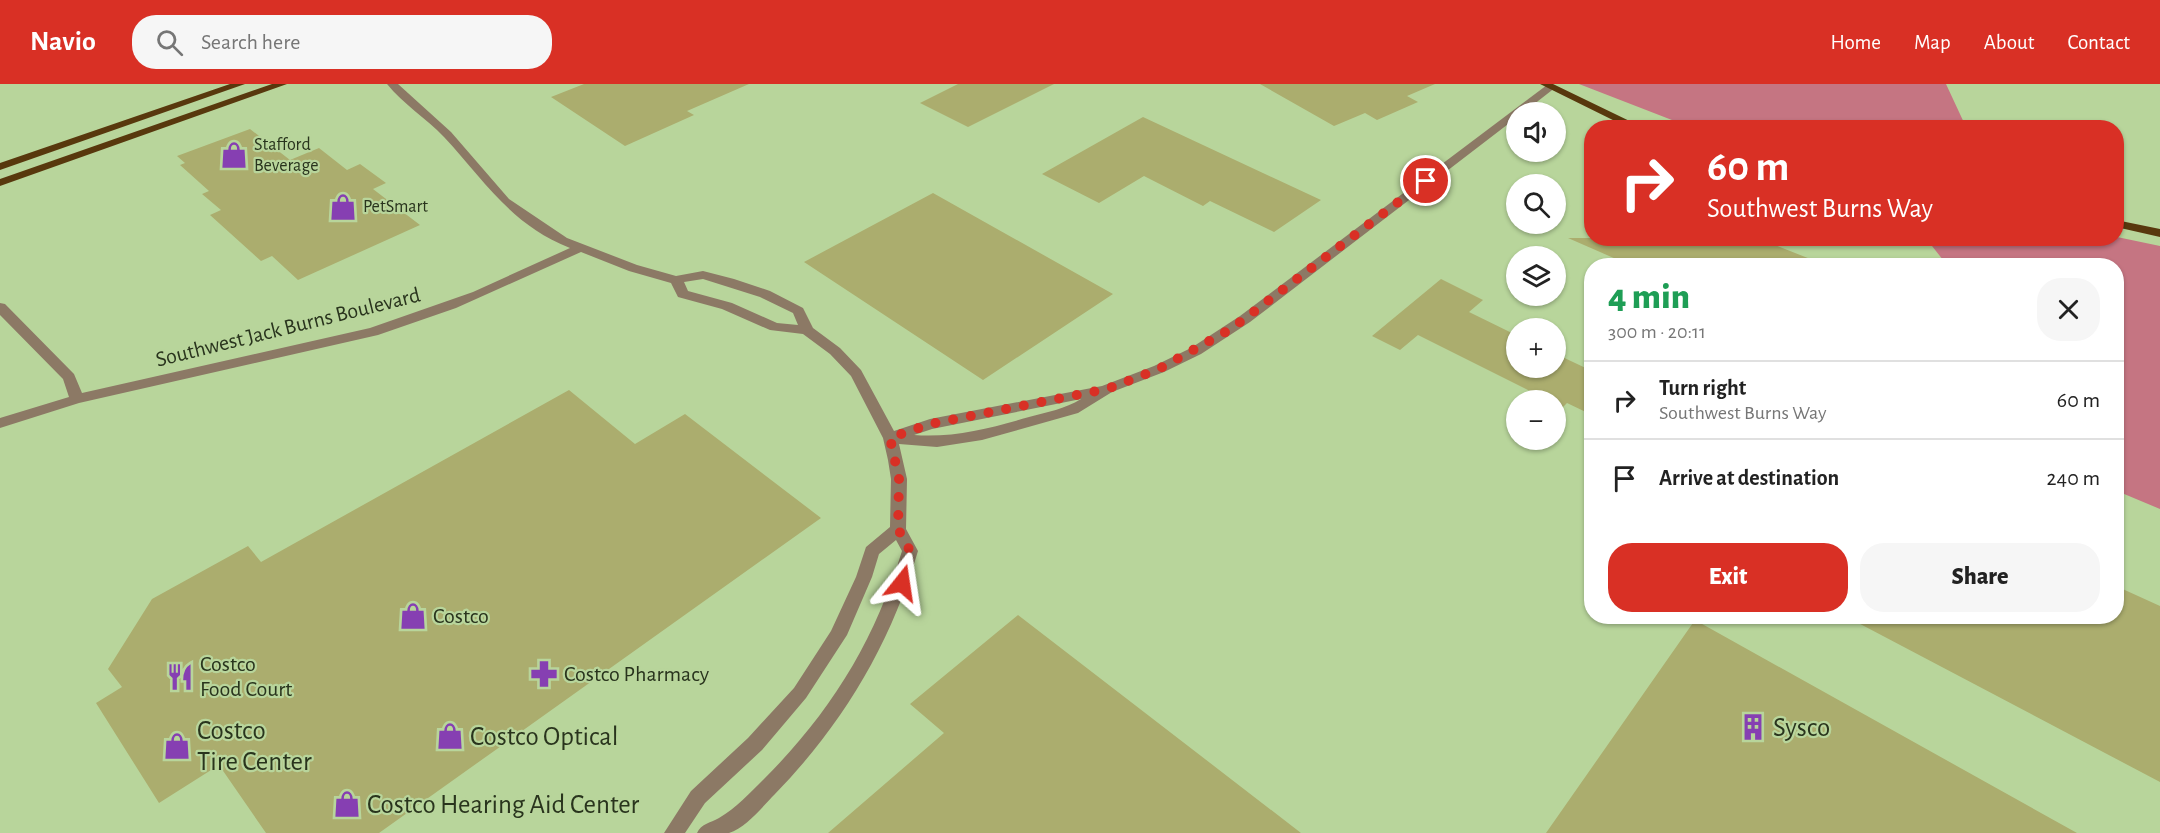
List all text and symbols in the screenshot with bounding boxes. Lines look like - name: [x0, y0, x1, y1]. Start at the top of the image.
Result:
- search box: [132, 15, 552, 69]
- icon: search: [153, 26, 186, 59]
- text: Navio: [30, 28, 96, 56]
- text: Search here: [201, 31, 300, 53]
- text: Home: [1830, 32, 1881, 53]
- text: Map: [1914, 32, 1951, 53]
- text: About: [1984, 32, 2034, 53]
- text: Contact: [2067, 32, 2130, 53]
- map controls: [1506, 102, 1566, 450]
- button: sound: [1506, 102, 1566, 162]
- place label: Stafford Beverage: [254, 136, 318, 175]
- shop icon: Stafford Beverage: [219, 140, 249, 170]
- icon: right: [1608, 144, 1686, 222]
- text: 60 m: [1707, 146, 1789, 188]
- pin: [1400, 155, 1451, 206]
- icon: arrive: [1409, 164, 1442, 197]
- button: search: [1506, 174, 1566, 234]
- shop icon: PetSmart: [328, 192, 358, 222]
- text: Southwest Burns Way: [1707, 195, 1933, 222]
- place label: PetSmart: [363, 198, 428, 216]
- button: layers: [1506, 246, 1566, 306]
- button: close: [2037, 278, 2100, 341]
- text: 4 min: [1608, 279, 1690, 315]
- street label: Southwest Jack Burns Boulevard: [154, 283, 422, 371]
- button: +: [1506, 318, 1566, 378]
- text: 300 m · 20:11: [1608, 322, 1706, 342]
- text: Turn right: [1659, 377, 1746, 399]
- icon: right: [1608, 384, 1641, 417]
- text: 60 m: [2057, 389, 2100, 411]
- button: −: [1506, 390, 1566, 450]
- text: Southwest Burns Way: [1659, 403, 1826, 423]
- icon: arrive: [1608, 462, 1641, 495]
- text: Arrive at destination: [1659, 467, 1839, 489]
- text: 240 m: [2047, 467, 2100, 489]
- button: Exit: [1608, 543, 1848, 612]
- button: Share: [1860, 543, 2100, 612]
- position arrow: [870, 551, 934, 615]
- shop icon: Costco: [398, 601, 428, 631]
- place label: Costco: [433, 605, 489, 627]
- place label: Costco Food Court: [200, 653, 292, 700]
- pharmacy icon: Costco Pharmacy: [529, 659, 559, 689]
- restaurant icon: Costco Food Court: [165, 662, 195, 692]
- place label: Costco Pharmacy: [564, 663, 710, 685]
- building icon: Sysco: [1738, 712, 1768, 742]
- place label: Sysco: [1773, 714, 1830, 742]
- place label: Costco Tire Center: [197, 717, 312, 775]
- shop icon: Costco Optical: [435, 721, 465, 751]
- place label: Costco Optical: [470, 723, 618, 750]
- shop icon: Costco Tire Center: [162, 731, 192, 761]
- shop icon: Costco Hearing Aid Center: [332, 789, 362, 819]
- place label: Costco Hearing Aid Center: [367, 791, 640, 818]

